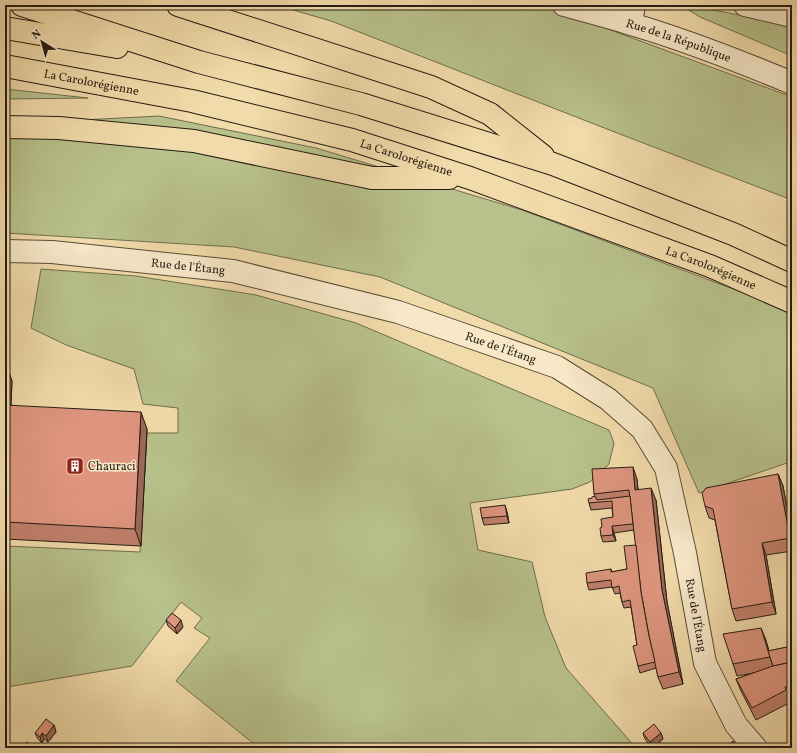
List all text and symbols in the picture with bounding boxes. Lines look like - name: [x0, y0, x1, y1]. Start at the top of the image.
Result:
- street label: Rue de la République: [624, 16, 733, 67]
- north arrow: [22, 22, 62, 62]
- text: N: [29, 27, 45, 44]
- street label: La Carolorégienne: [42, 66, 140, 100]
- street label: La Carolorégienne: [358, 136, 455, 181]
- street label: La Carolorégienne: [663, 243, 759, 294]
- street label: Rue de l'Étang: [150, 255, 226, 279]
- street label: Rue de l'Étang: [463, 329, 539, 368]
- building icon: Chauraci: [65, 456, 85, 476]
- place label: Chauraci: [88, 459, 136, 475]
- street label: Rue de l'Étang: [681, 577, 710, 654]

